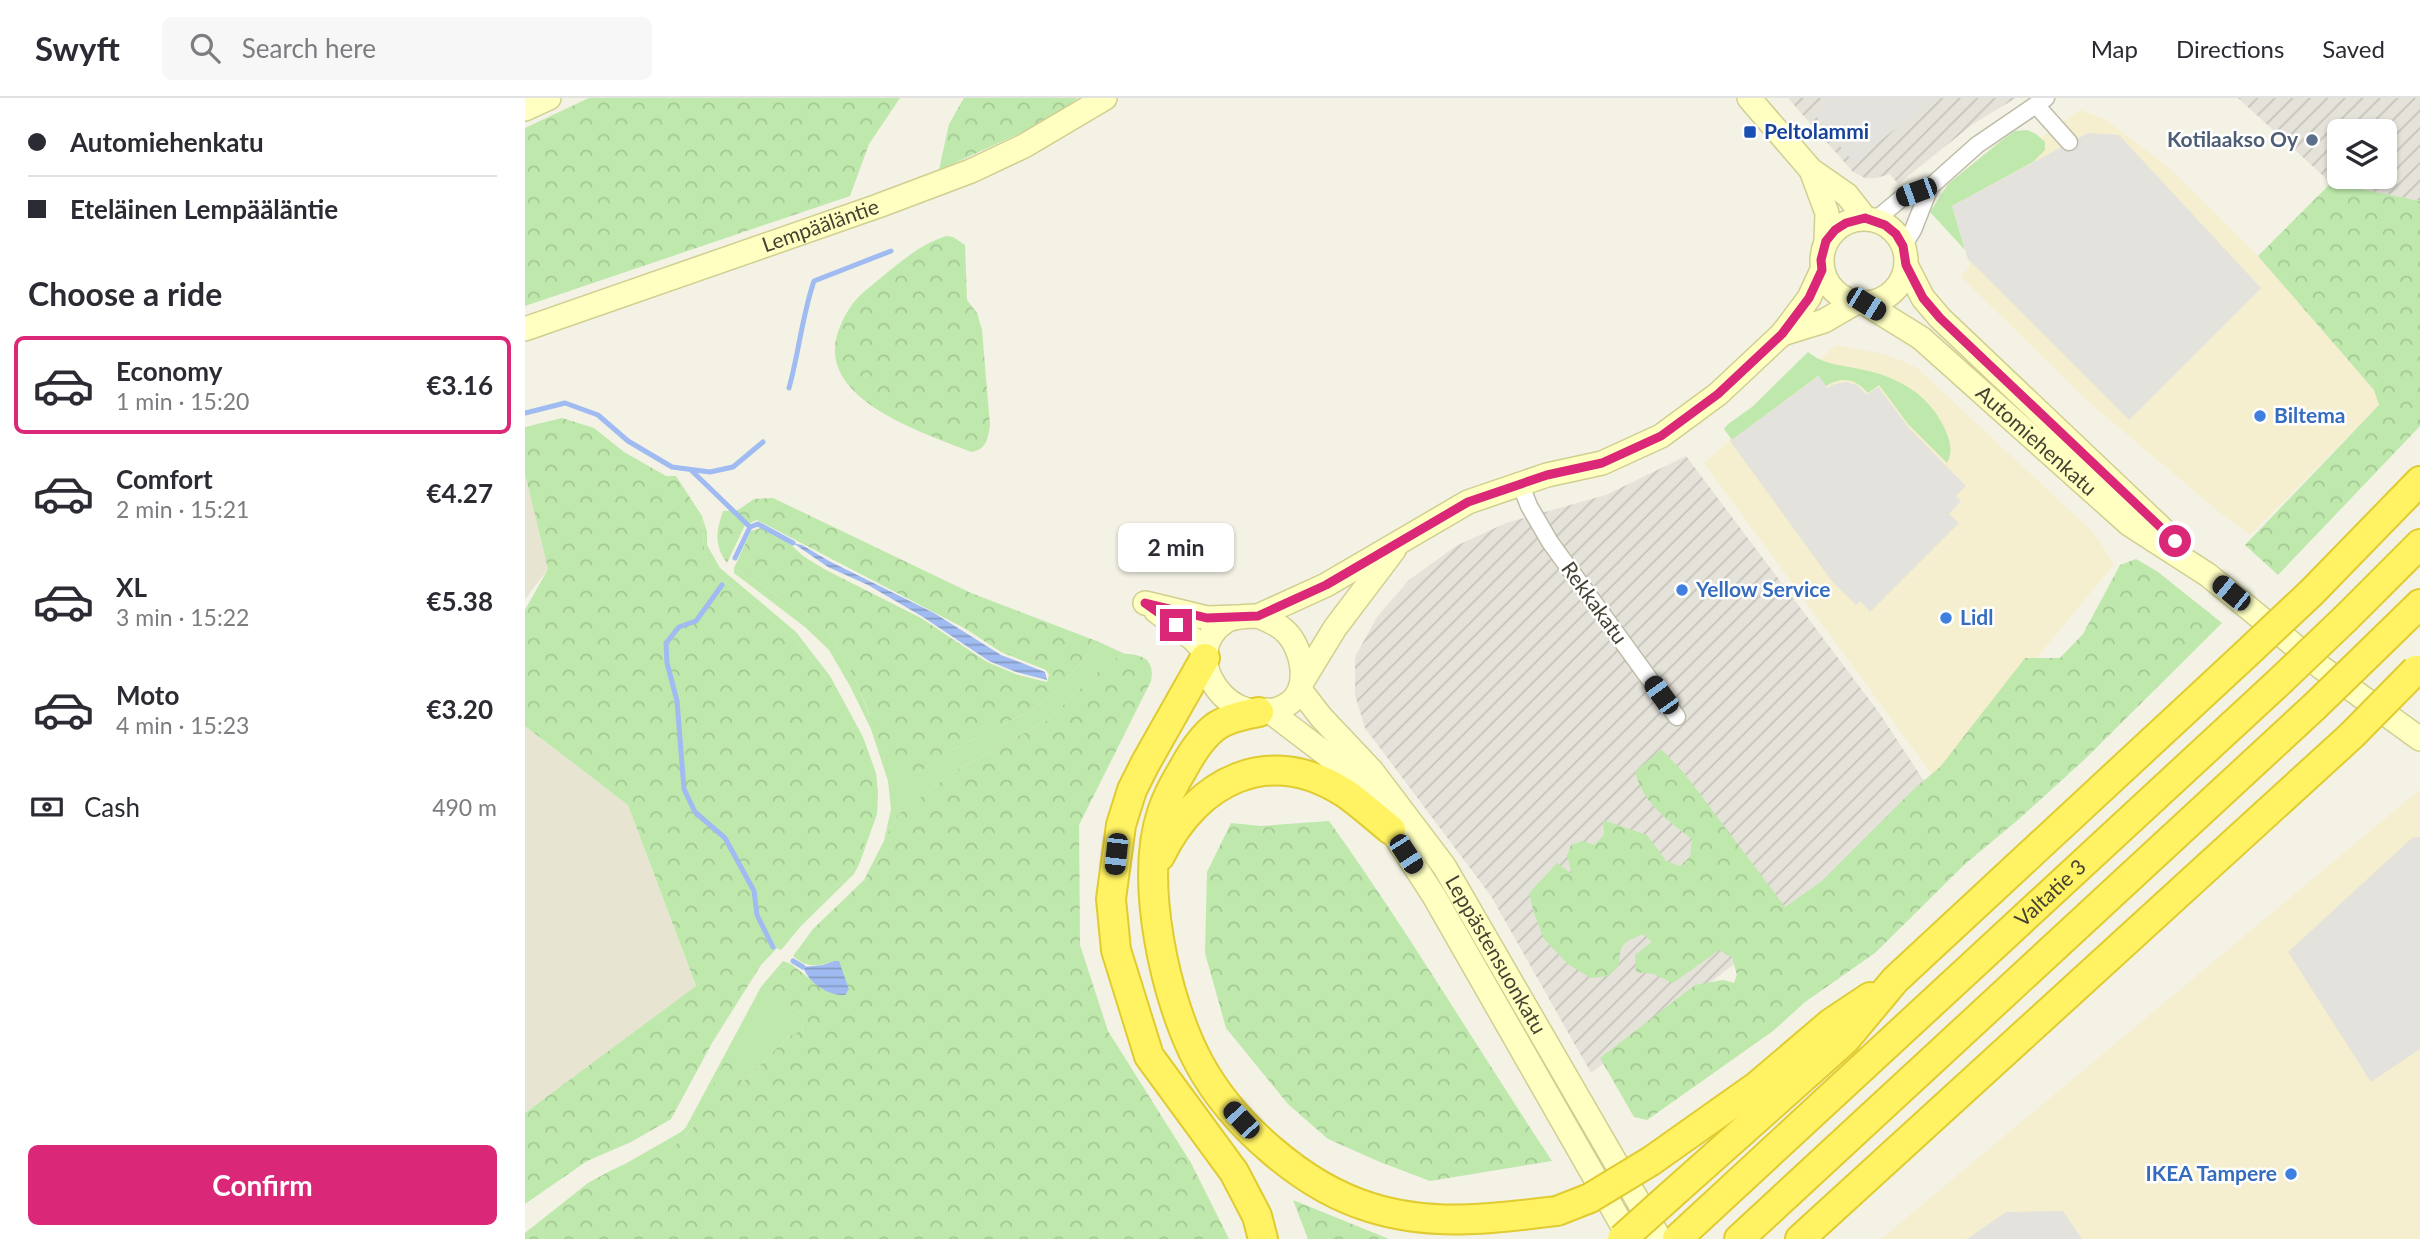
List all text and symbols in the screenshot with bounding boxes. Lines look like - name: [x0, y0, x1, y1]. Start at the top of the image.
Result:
- search box: [162, 17, 652, 80]
- text: Swyft: [35, 28, 120, 68]
- icon: search: [186, 29, 224, 67]
- text: Search here: [242, 32, 376, 64]
- text: Map: [2091, 34, 2138, 63]
- text: Directions: [2176, 34, 2284, 63]
- text: Saved: [2322, 34, 2385, 63]
- place label: Peltolammi: [1764, 118, 1869, 143]
- map controls: [2327, 119, 2397, 189]
- button: layers: [2327, 119, 2397, 189]
- marker: Peltolammi: [1742, 124, 1758, 140]
- text: Automiehenkatu: [70, 126, 264, 158]
- place label: Kotilaakso Oy: [2167, 126, 2299, 151]
- marker: Kotilaakso Oy: [2304, 132, 2320, 148]
- car: [1893, 175, 1940, 209]
- text: Eteläinen Lempääläntie: [70, 193, 338, 225]
- street label: Lempääläntie: [758, 193, 882, 256]
- text: Choose a ride: [28, 274, 222, 313]
- car: [1843, 284, 1890, 324]
- icon: car: [32, 354, 95, 417]
- text: Economy: [116, 355, 222, 387]
- text: €3.16: [427, 369, 493, 401]
- street label: Automiehenkatu: [1972, 379, 2103, 500]
- text: 1 min · 15:20: [116, 387, 249, 415]
- place label: Biltema: [2274, 402, 2345, 427]
- marker: Biltema: [2252, 408, 2268, 424]
- icon: car: [32, 462, 95, 525]
- text: Comfort: [116, 463, 213, 495]
- text: €4.27: [427, 477, 493, 509]
- text: 2 min · 15:21: [116, 495, 249, 523]
- callout: 2 min: [1118, 524, 1234, 573]
- route start: [2159, 525, 2191, 557]
- text: 2 min: [1147, 533, 1205, 561]
- street label: Rekkakatu: [1557, 556, 1633, 648]
- icon: car: [32, 570, 95, 633]
- text: XL: [116, 571, 147, 603]
- car: [2209, 572, 2254, 614]
- place label: Yellow Service: [1695, 576, 1830, 601]
- marker: Yellow Service: [1674, 582, 1690, 598]
- text: €5.38: [427, 585, 493, 617]
- text: 3 min · 15:22: [116, 603, 249, 631]
- place label: Lidl: [1960, 604, 1993, 629]
- route end: [1160, 609, 1192, 641]
- marker: Lidl: [1938, 610, 1954, 626]
- car: [1641, 672, 1682, 718]
- icon: car: [32, 678, 95, 741]
- text: Moto: [116, 679, 179, 711]
- text: €3.20: [427, 693, 493, 725]
- text: 4 min · 15:23: [116, 711, 249, 739]
- icon: cash: [28, 788, 66, 826]
- text: Cash: [84, 791, 140, 823]
- text: 490 m: [432, 793, 497, 821]
- car: [1386, 831, 1427, 877]
- car: [1104, 832, 1129, 876]
- street label: Valtatie 3: [2009, 853, 2090, 931]
- street label: Leppästensuonkatu: [1441, 870, 1552, 1038]
- car: [1219, 1097, 1264, 1143]
- button: Confirm: [28, 1145, 497, 1225]
- place label: IKEA Tampere: [2146, 1160, 2277, 1185]
- marker: IKEA Tampere: [2283, 1166, 2299, 1182]

